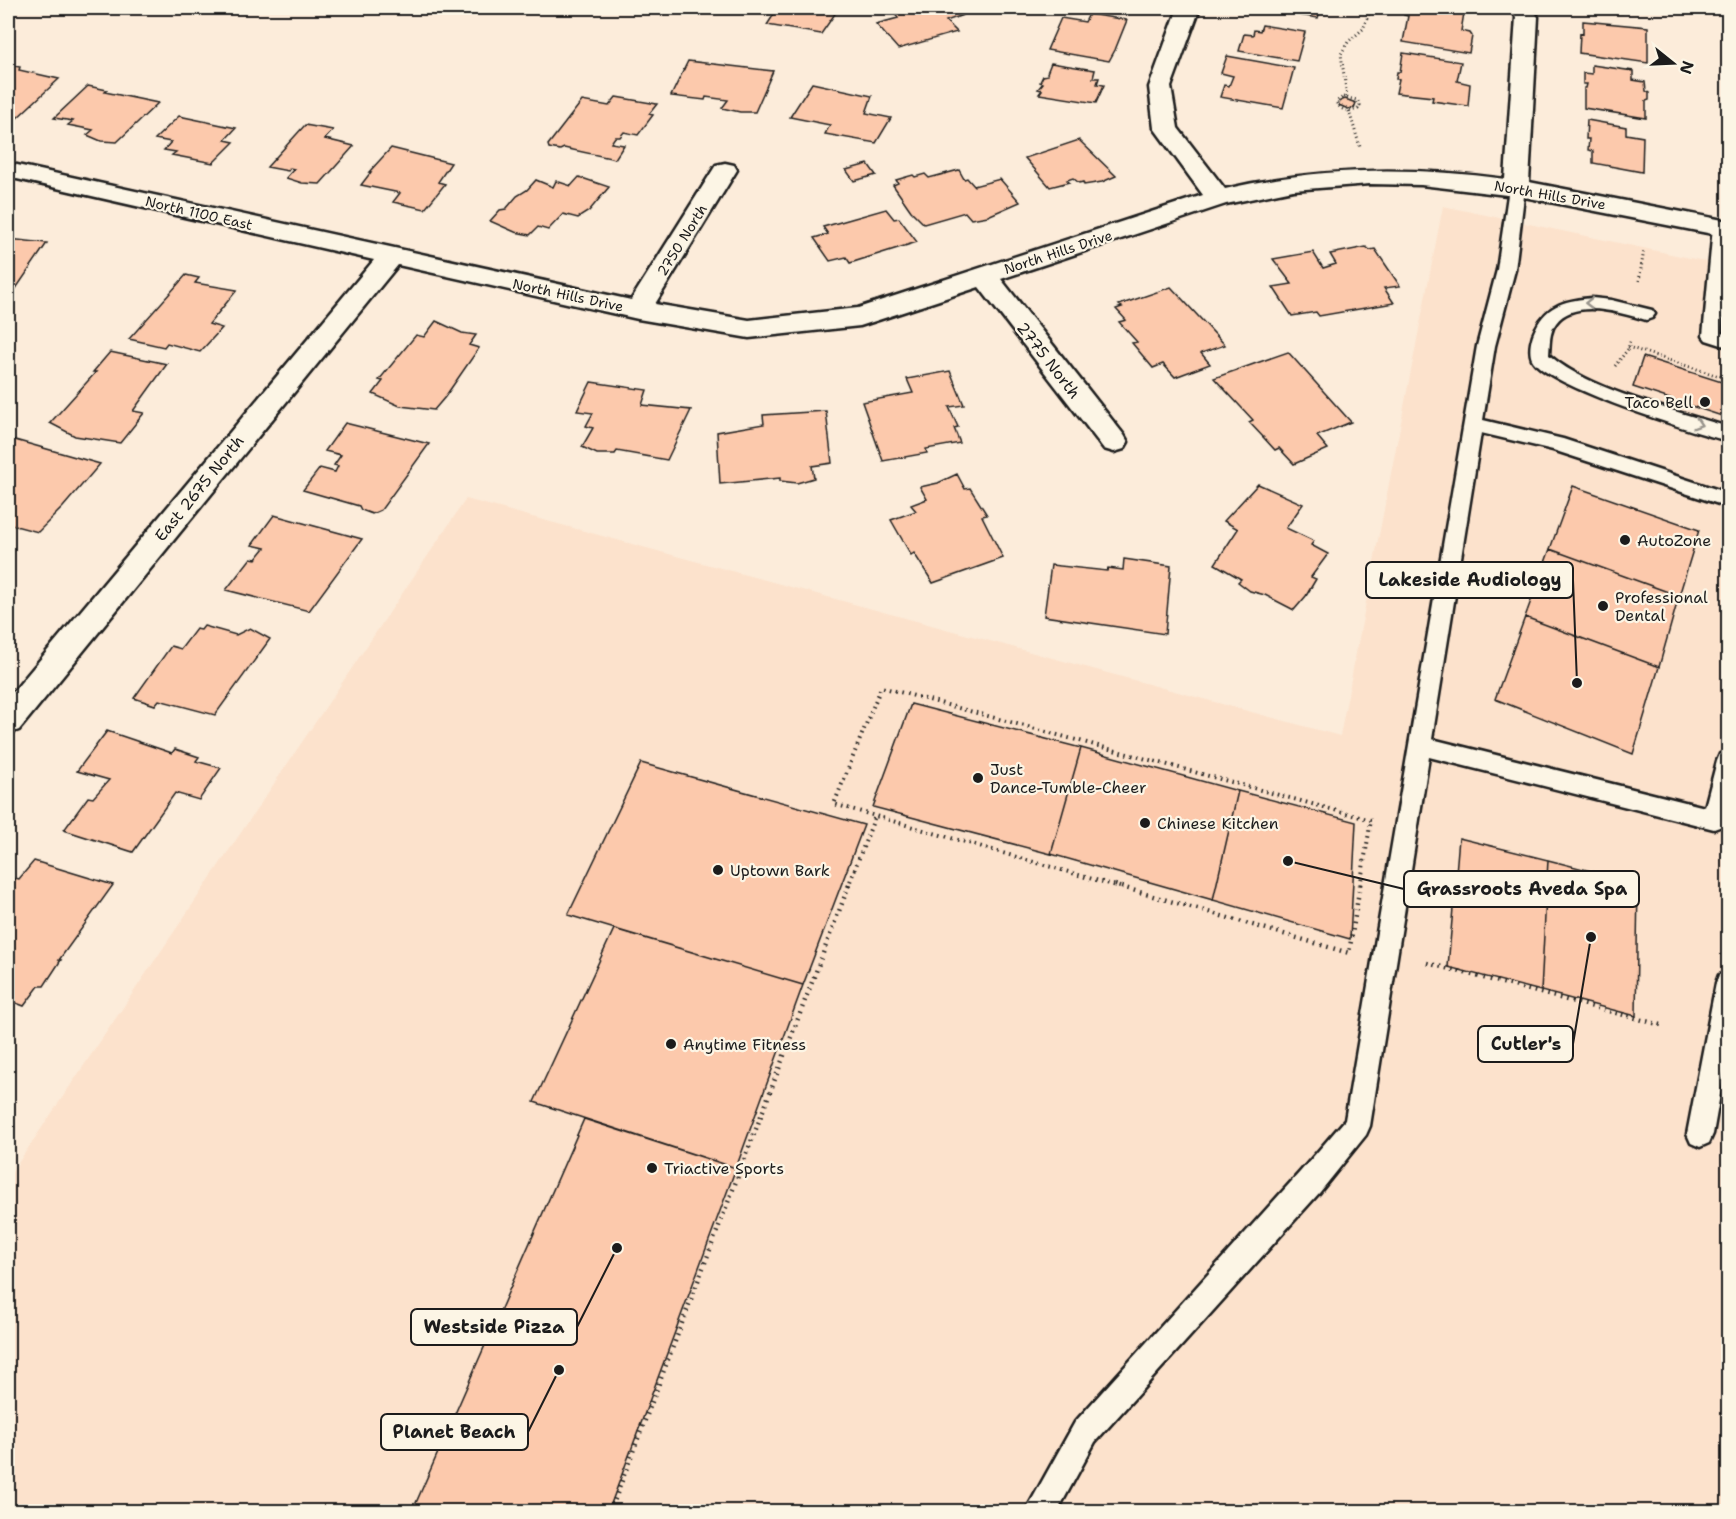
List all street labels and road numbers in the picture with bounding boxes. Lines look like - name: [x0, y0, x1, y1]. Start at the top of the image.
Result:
- street label: North Hills Drive: [1493, 176, 1607, 214]
- street label: North 1100 East: [144, 192, 254, 234]
- street label: 2750 North: [653, 201, 711, 279]
- street label: North Hills Drive: [1002, 226, 1115, 278]
- street label: North Hills Drive: [511, 274, 625, 316]
- street label: 2775 North: [1012, 318, 1085, 403]
- street label: East 2675 North: [150, 431, 249, 546]

